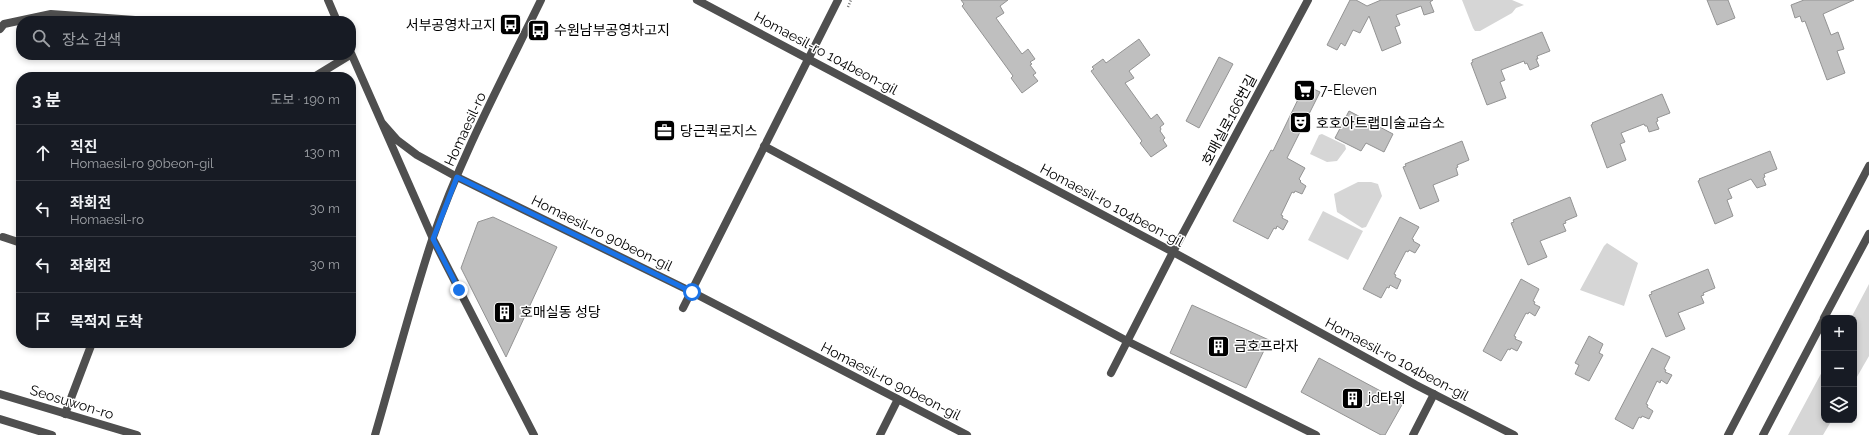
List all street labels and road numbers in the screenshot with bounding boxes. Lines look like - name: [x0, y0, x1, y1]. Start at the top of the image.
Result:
- street label: Homaesil-ro 104beon-gil: [752, 8, 901, 98]
- street label: 호매실로166번길: [1198, 72, 1260, 168]
- street label: Homaesil-ro: [441, 90, 489, 168]
- street label: Homaesil-ro 104beon-gil: [1038, 160, 1187, 250]
- street label: Homaesil-ro 90beon-gil: [529, 192, 675, 274]
- street label: Homaesil-ro 104beon-gil: [1323, 314, 1472, 404]
- street label: Homaesil-ro 90beon-gil: [818, 339, 964, 423]
- street label: Seosuwon-ro: [28, 382, 116, 422]

